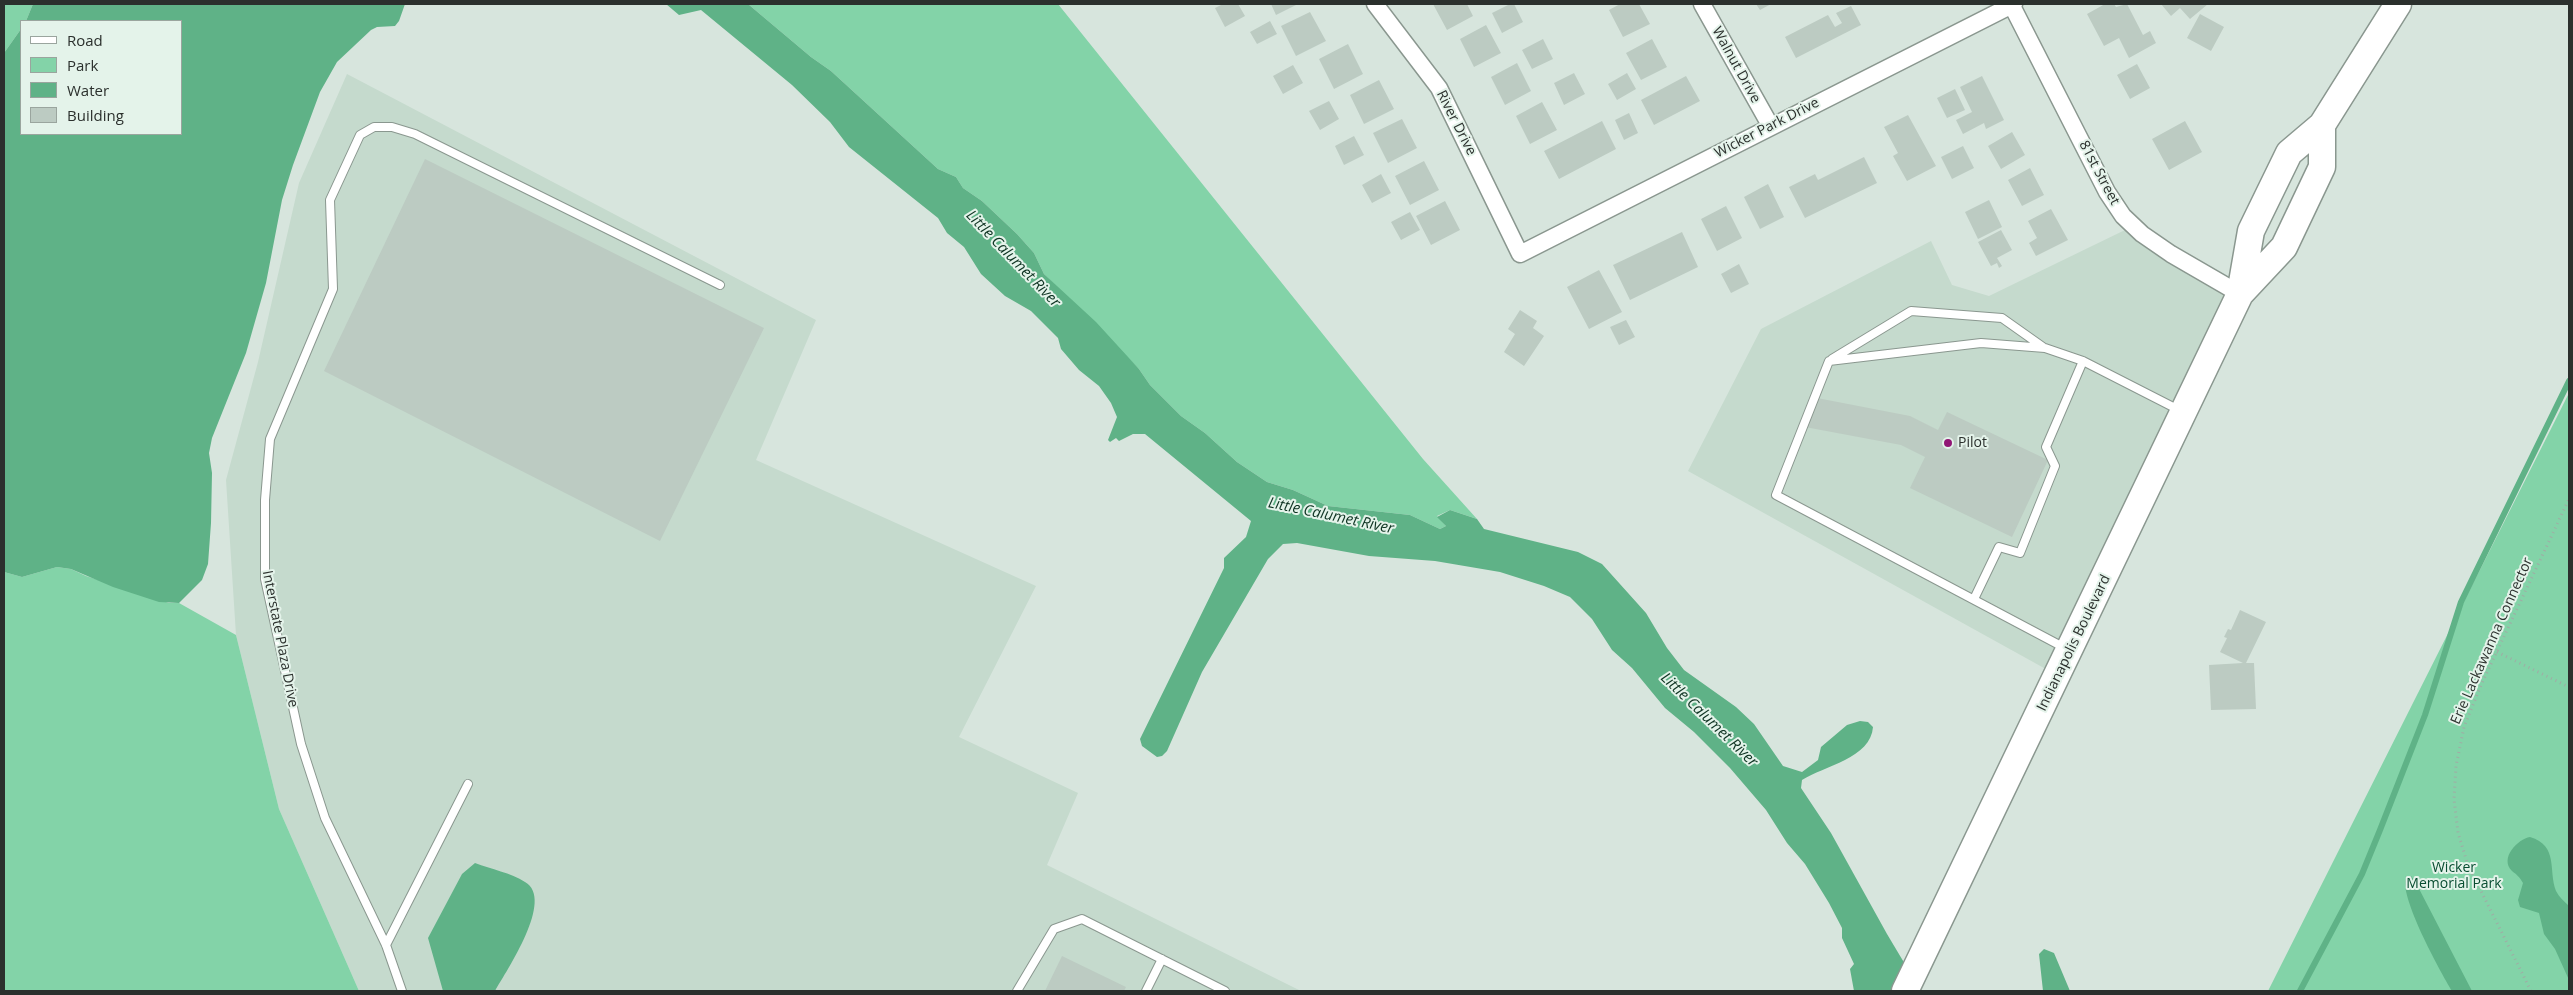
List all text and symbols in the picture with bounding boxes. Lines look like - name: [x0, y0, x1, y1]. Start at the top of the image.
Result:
- legend: [20, 20, 182, 135]
- street label: Walnut Drive: [1708, 24, 1764, 106]
- text: Road: [67, 30, 103, 50]
- text: Park: [67, 55, 98, 75]
- text: Water: [67, 80, 109, 100]
- street label: River Drive: [1432, 88, 1480, 158]
- street label: Wicker Park Drive: [1712, 94, 1822, 162]
- text: Building: [67, 105, 124, 125]
- street label: 81st Street: [2075, 138, 2123, 208]
- water label: Little Calumet River: [962, 207, 1064, 311]
- place label: Pilot: [1958, 435, 1987, 451]
- marker: Pilot: [1942, 437, 1954, 449]
- water label: Little Calumet River: [1267, 494, 1395, 538]
- street label: Erie Lackawanna Connector: [2448, 555, 2536, 727]
- street label: Interstate Plaza Drive: [258, 569, 302, 709]
- street label: Indianapolis Boulevard: [2034, 572, 2114, 714]
- water label: Little Calumet River: [1657, 669, 1761, 771]
- park label: Wicker Memorial Park: [2406, 860, 2502, 892]

